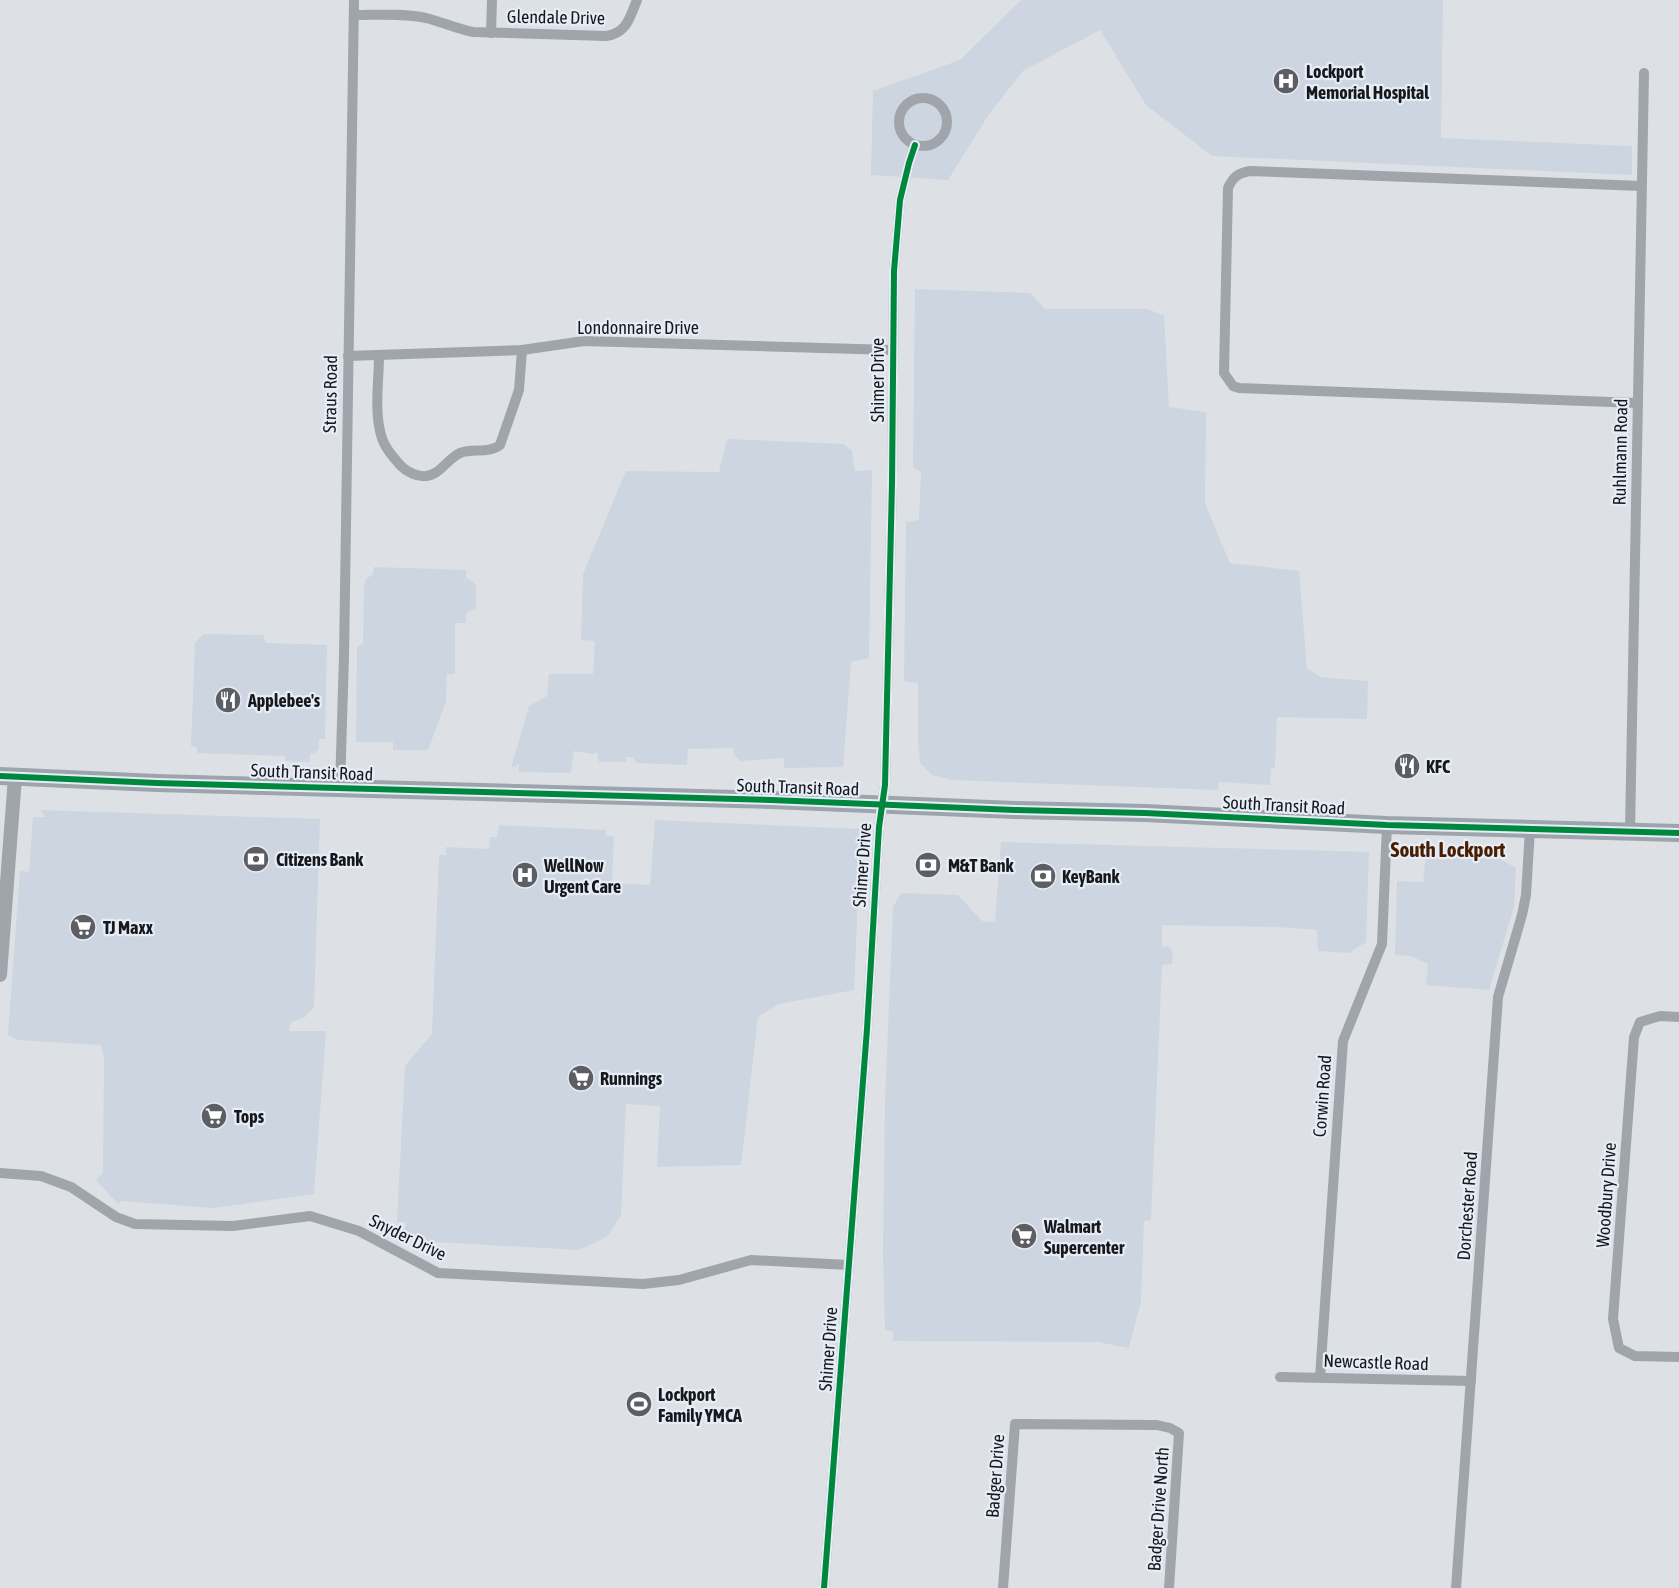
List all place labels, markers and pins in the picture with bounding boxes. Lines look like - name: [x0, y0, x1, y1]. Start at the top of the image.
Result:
- place label: Lockport Memorial Hospital: [1306, 61, 1429, 103]
- hospital icon: Lockport Memorial Hospital: [1271, 66, 1301, 96]
- restaurant icon: Applebee's: [213, 685, 243, 715]
- place label: Applebee's: [247, 690, 321, 711]
- restaurant icon: KFC: [1392, 751, 1422, 781]
- place label: KFC: [1426, 756, 1450, 777]
- bank icon: Citizens Bank: [241, 844, 271, 874]
- place label: Citizens Bank: [276, 849, 364, 870]
- bank icon: M&T Bank: [913, 850, 943, 880]
- place label: WellNow Urgent Care: [543, 855, 621, 897]
- place label: M&T Bank: [948, 855, 1014, 876]
- hospital icon: WellNow Urgent Care: [510, 860, 540, 890]
- bank icon: KeyBank: [1028, 861, 1058, 891]
- place label: KeyBank: [1062, 866, 1120, 887]
- supermarket icon: TJ Maxx: [68, 912, 98, 942]
- place label: TJ Maxx: [103, 917, 154, 938]
- supermarket icon: Runnings: [566, 1063, 596, 1093]
- place label: Runnings: [600, 1068, 663, 1089]
- supermarket icon: Tops: [199, 1101, 229, 1131]
- place label: Tops: [234, 1106, 265, 1127]
- place label: Walmart Supercenter: [1043, 1216, 1125, 1258]
- supermarket icon: Walmart Supercenter: [1009, 1221, 1039, 1251]
- place label: Lockport Family YMCA: [658, 1384, 742, 1426]
- sports icon: Lockport Family YMCA: [624, 1389, 654, 1419]

